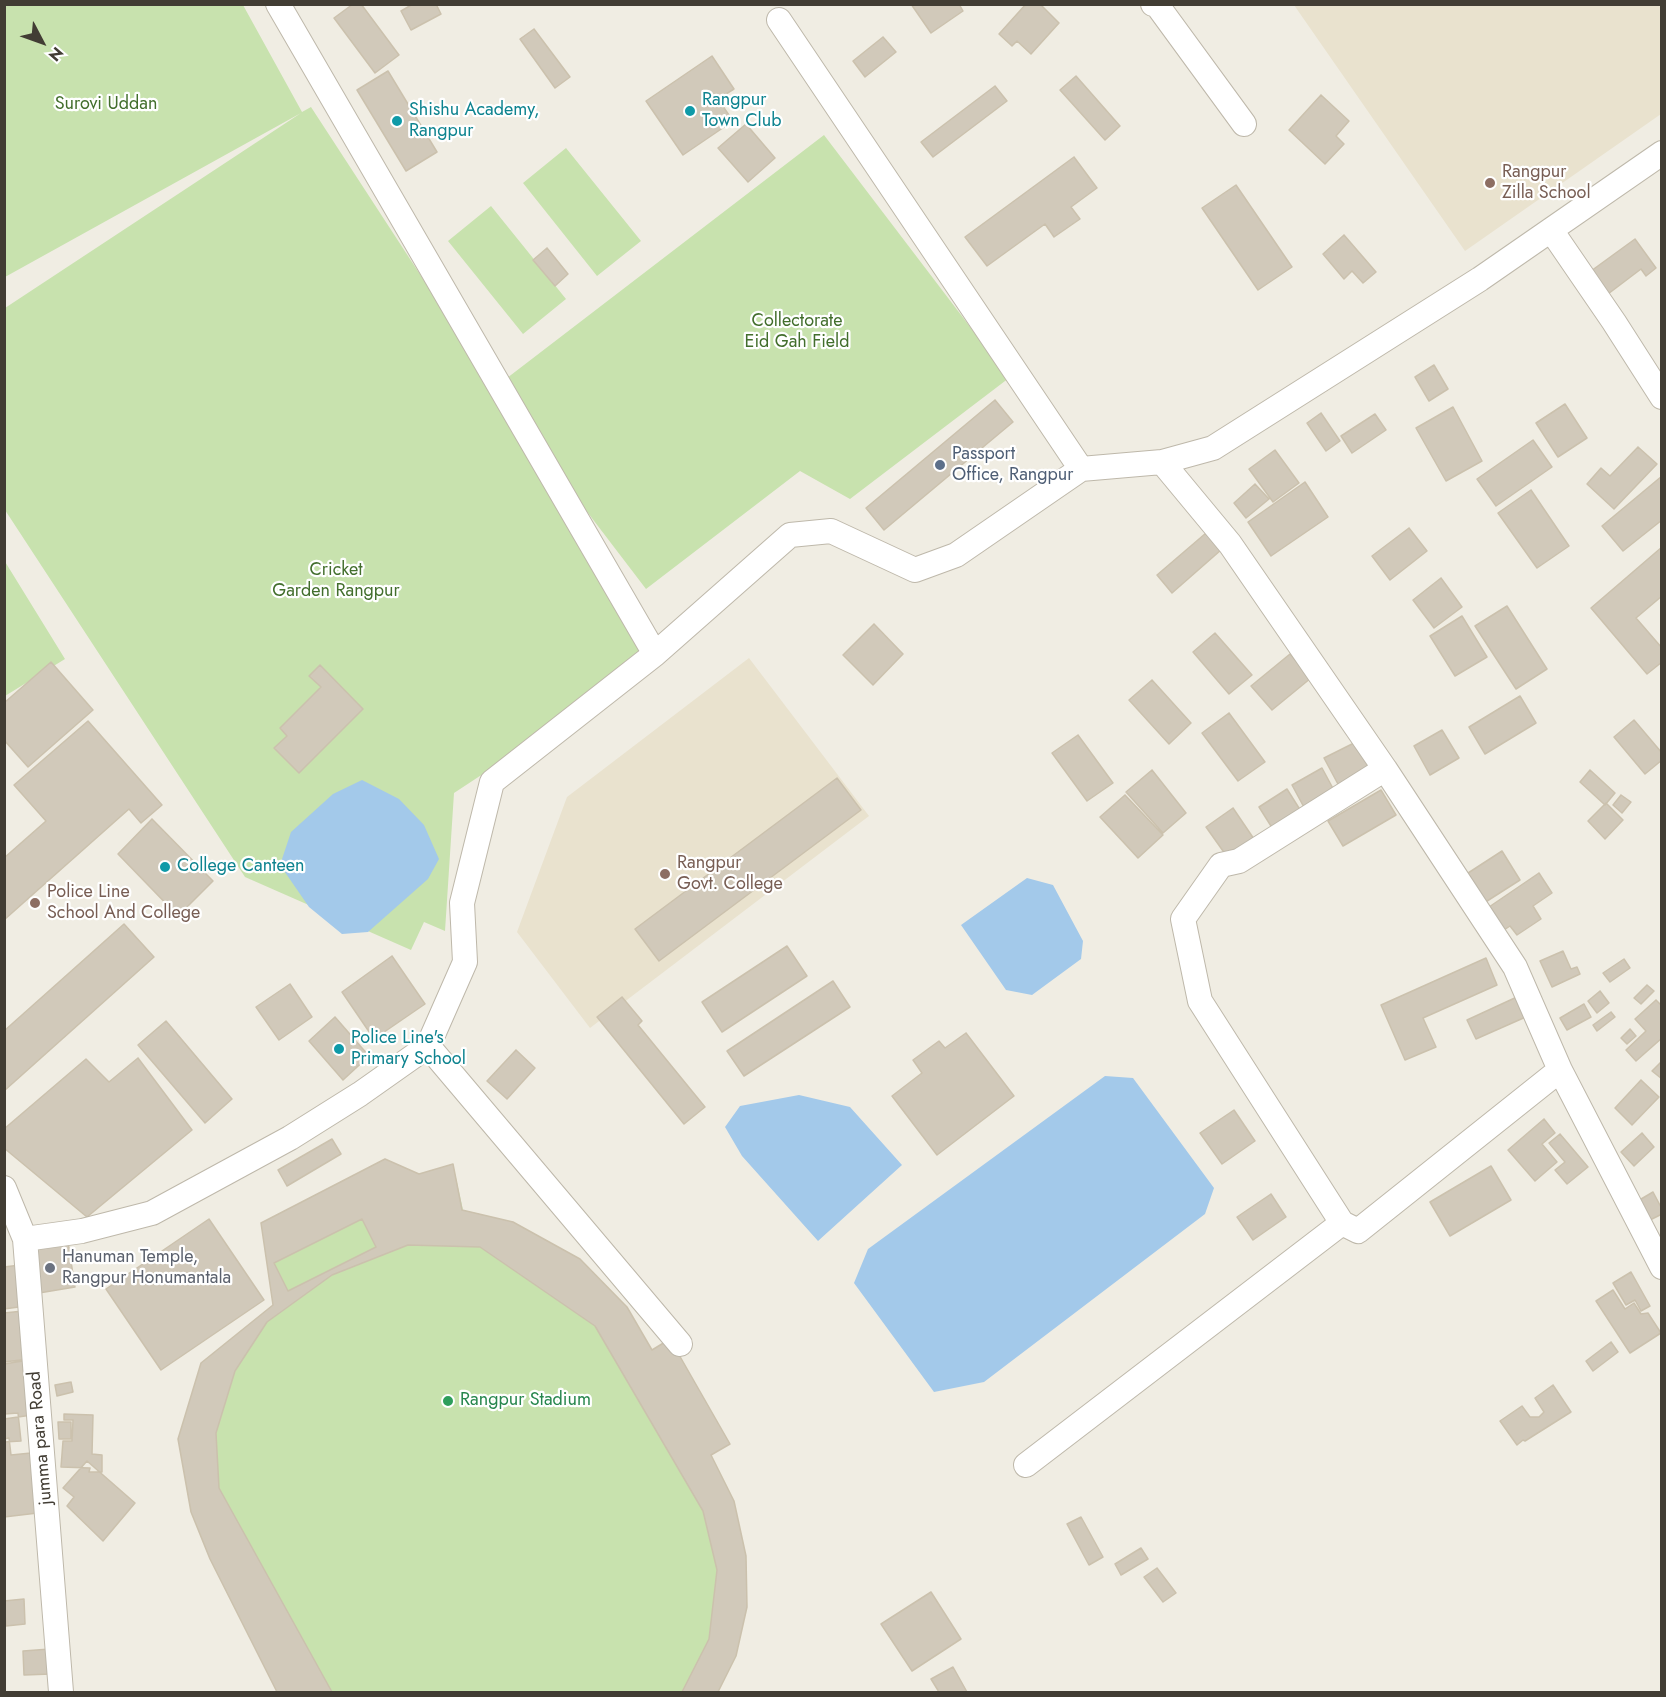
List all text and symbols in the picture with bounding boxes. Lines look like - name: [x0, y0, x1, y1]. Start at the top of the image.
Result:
- north arrow: [12, 12, 72, 72]
- text: N: [43, 42, 69, 66]
- place label: Rangpur Town Club: [702, 90, 781, 132]
- park label: Surovi Uddan: [55, 94, 157, 116]
- place label: Shishu Academy, Rangpur: [409, 100, 540, 142]
- marker: Rangpur Town Club: [683, 104, 697, 118]
- marker: Shishu Academy, Rangpur: [390, 114, 404, 128]
- place label: Rangpur Zilla School: [1502, 162, 1591, 204]
- marker: Rangpur Zilla School: [1483, 176, 1497, 190]
- park label: Collectorate Eid Gah Field: [744, 311, 850, 354]
- place label: Passport Office, Rangpur: [952, 444, 1073, 486]
- marker: Passport Office, Rangpur: [933, 458, 947, 472]
- park label: Cricket Garden Rangpur: [272, 560, 400, 602]
- place label: Rangpur Govt. College: [677, 853, 783, 896]
- place label: College Canteen: [177, 856, 304, 878]
- marker: College Canteen: [158, 860, 172, 874]
- marker: Rangpur Govt. College: [658, 867, 672, 881]
- place label: Police Line School And College: [47, 882, 200, 924]
- marker: Police Line School And College: [28, 896, 42, 910]
- place label: Police Line's Primary School: [351, 1028, 466, 1070]
- marker: Police Line's Primary School: [332, 1042, 346, 1056]
- place label: Hanuman Temple, Rangpur Honumantala: [62, 1247, 231, 1290]
- marker: Hanuman Temple, Rangpur Honumantala: [43, 1261, 57, 1275]
- street label: jumma para Road: [24, 1370, 58, 1506]
- place label: Rangpur Stadium: [460, 1390, 591, 1412]
- marker: Rangpur Stadium: [441, 1394, 455, 1408]

